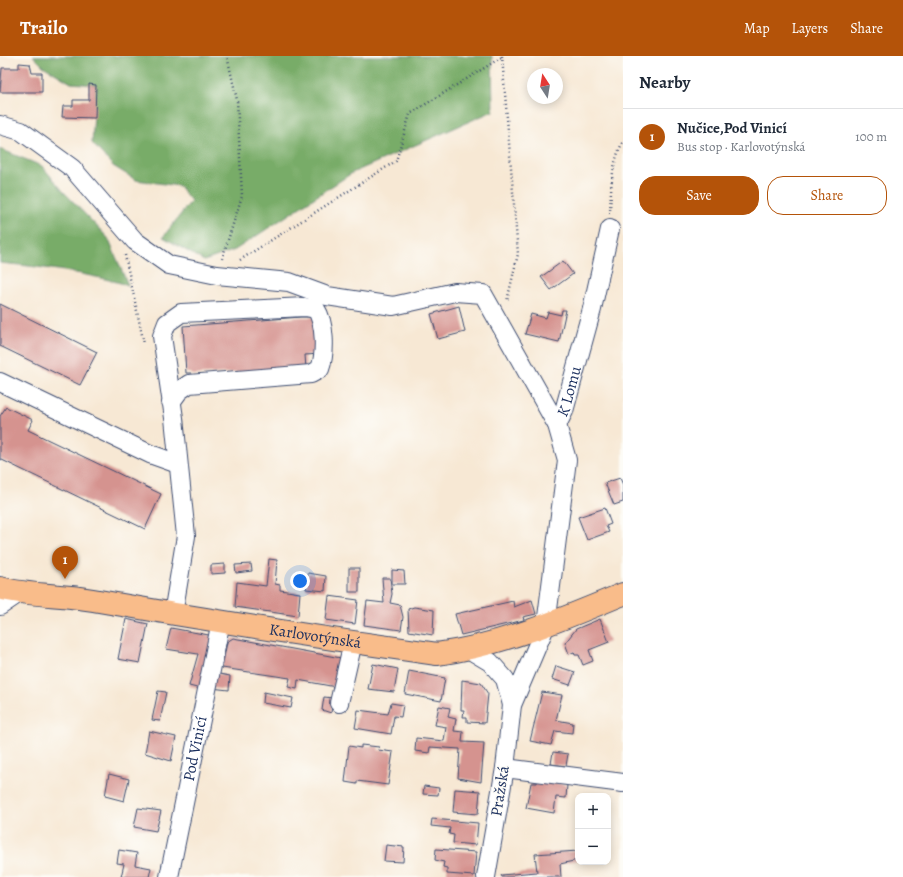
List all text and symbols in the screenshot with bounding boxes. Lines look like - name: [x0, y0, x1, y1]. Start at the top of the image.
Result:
- text: Trailo: [20, 15, 68, 41]
- text: Map: [744, 19, 770, 38]
- text: Layers: [792, 19, 828, 38]
- text: Share: [850, 19, 883, 38]
- north arrow: [527, 68, 563, 104]
- text: Nearby: [639, 71, 690, 94]
- text: Nučice,Pod Vinicí: [677, 118, 787, 138]
- text: 1: [650, 128, 654, 145]
- text: 100 m: [855, 128, 887, 145]
- text: Bus stop · Karlovotýnská: [677, 138, 805, 155]
- button: Save: [639, 176, 759, 215]
- button: Share: [767, 176, 887, 215]
- street label: K Lomu: [552, 363, 587, 421]
- pin: 1: [52, 546, 78, 579]
- your location: [290, 571, 310, 591]
- street label: Karlovotýnská: [268, 618, 363, 654]
- street label: Pod Vinicí: [178, 714, 212, 783]
- street label: Pražská: [485, 764, 515, 818]
- map controls: [575, 793, 611, 865]
- button: +: [575, 793, 611, 829]
- button: −: [575, 829, 611, 865]

